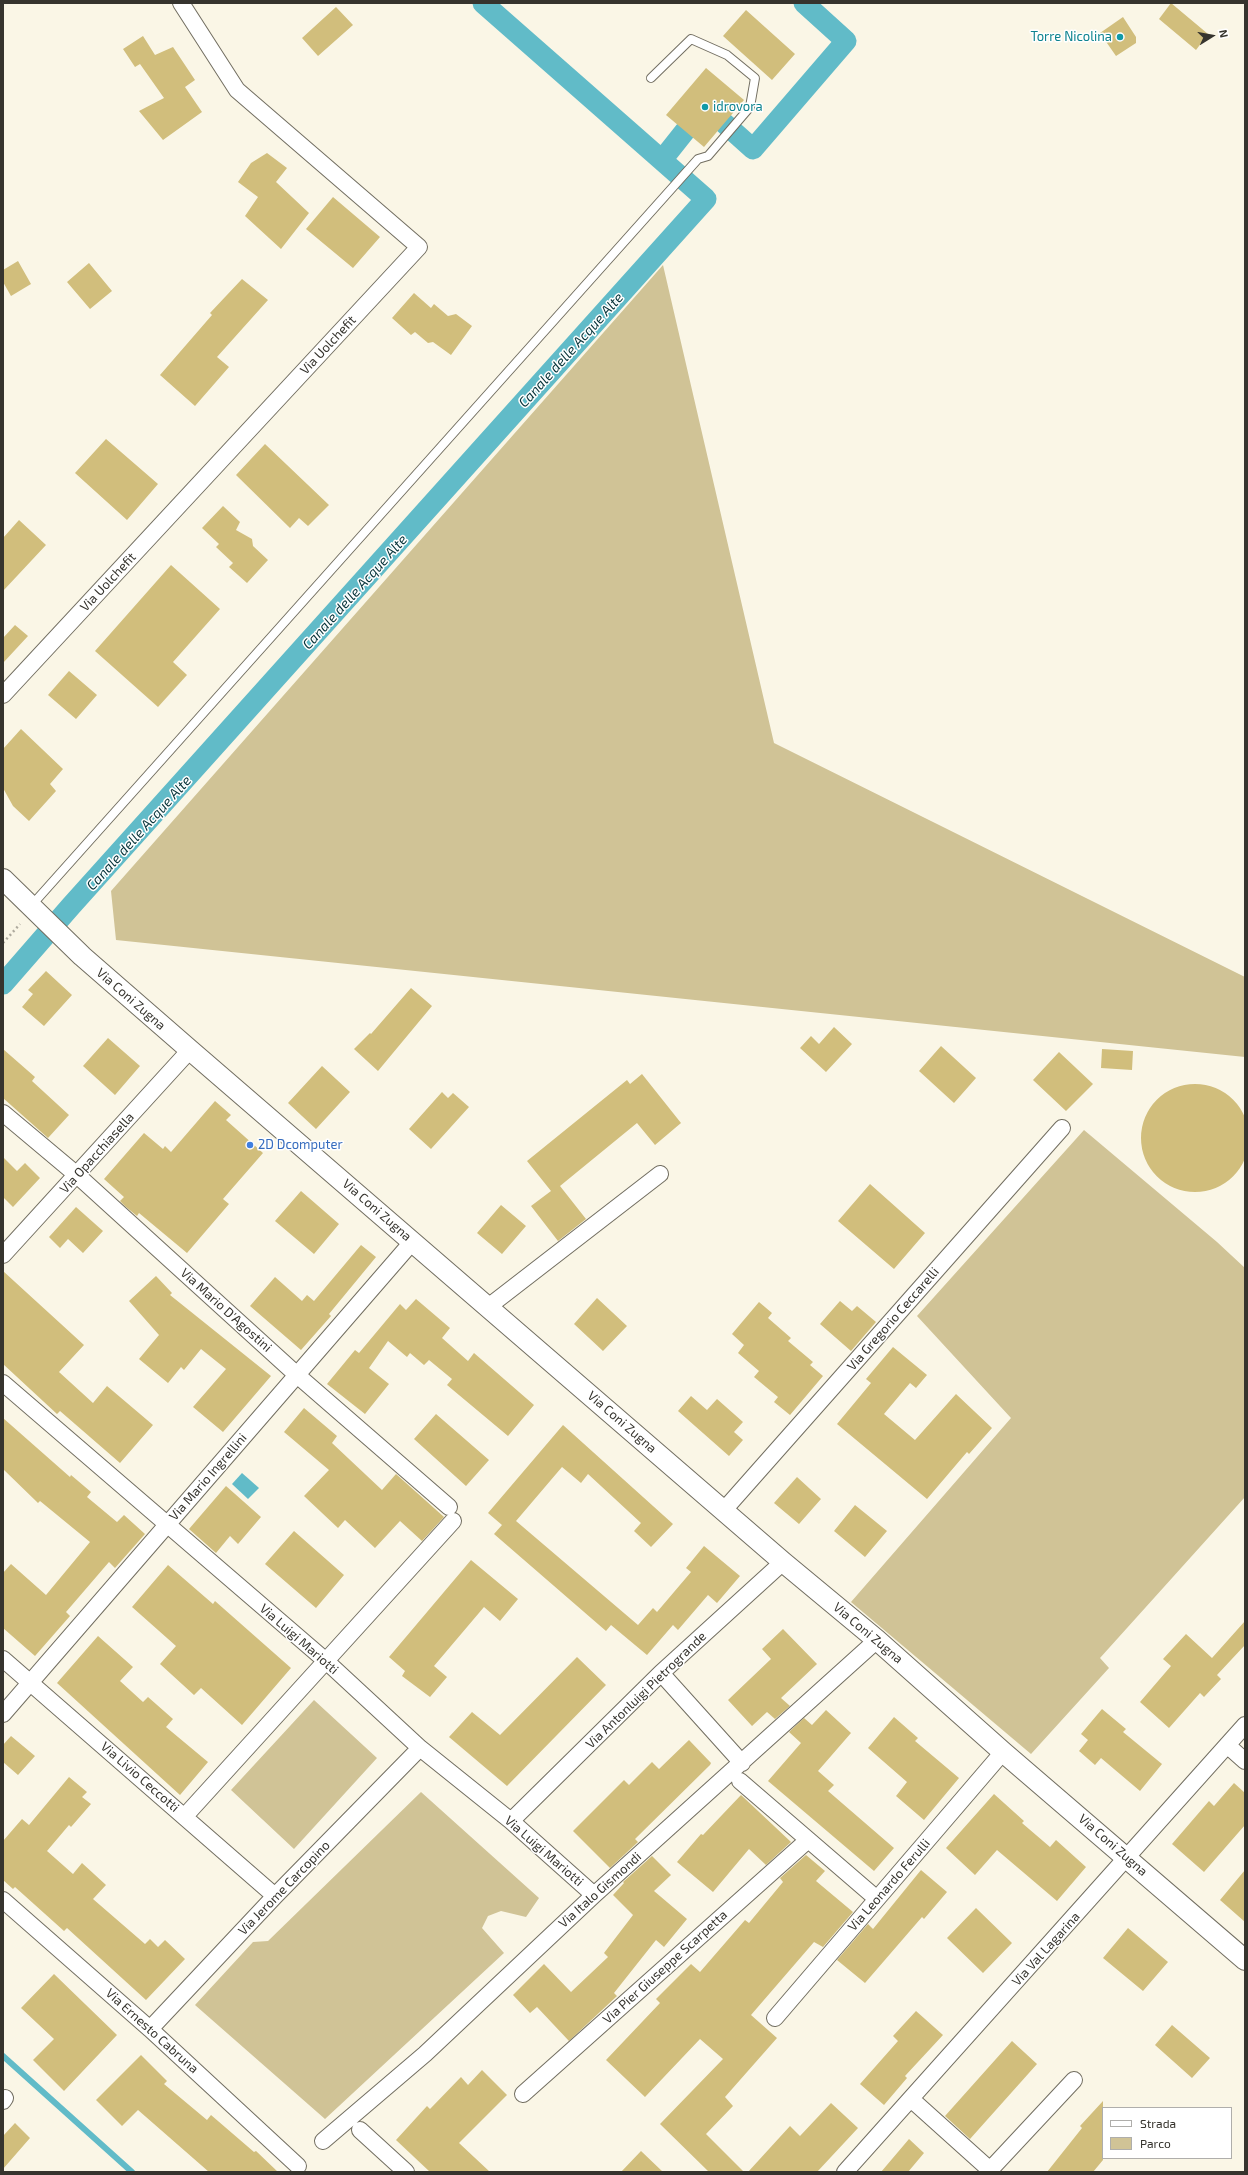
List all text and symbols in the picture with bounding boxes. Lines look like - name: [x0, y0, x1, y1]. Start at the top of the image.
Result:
- north arrow: [1192, 16, 1232, 56]
- text: N: [1217, 28, 1231, 39]
- place label: Torre Nicolina: [1031, 29, 1112, 45]
- marker: Torre Nicolina: [1115, 32, 1125, 42]
- place label: idrovora: [713, 99, 763, 115]
- marker: idrovora: [700, 102, 710, 112]
- water label: Canale delle Acque Alte: [515, 289, 627, 411]
- street label: Via Uolchefit: [297, 312, 359, 378]
- water label: Canale delle Acque Alte: [299, 531, 411, 653]
- street label: Via Uolchefit: [77, 549, 139, 615]
- water label: Canale delle Acque Alte: [83, 772, 195, 894]
- street label: Via Coni Zugna: [93, 965, 169, 1033]
- street label: Via Opacchiasella: [57, 1109, 137, 1197]
- place label: 2D Dcomputer: [258, 1137, 343, 1153]
- marker: 2D Dcomputer: [245, 1140, 255, 1150]
- street label: Via Coni Zugna: [339, 1176, 415, 1244]
- street label: Via Gregorio Ceccarelli: [844, 1264, 942, 1374]
- street label: Via Mario D'Agostini: [177, 1265, 275, 1355]
- street label: Via Coni Zugna: [584, 1388, 660, 1456]
- street label: Via Mario Ingrellini: [166, 1430, 250, 1524]
- street label: Via Coni Zugna: [830, 1599, 906, 1667]
- street label: Via Luigi Mariotti: [256, 1601, 342, 1677]
- street label: Via Antonluigi Pietrogrande: [583, 1628, 709, 1752]
- street label: Via Livio Ceccotti: [98, 1739, 182, 1815]
- street label: Via Coni Zugna: [1075, 1811, 1151, 1879]
- street label: Via Luigi Mariotti: [501, 1813, 587, 1889]
- street label: Via Leonardo Ferulli: [845, 1836, 933, 1934]
- street label: Via Jerome Carcopino: [235, 1838, 333, 1938]
- street label: Via Italo Gismondi: [555, 1849, 645, 1931]
- street label: Via Pier Giuseppe Scarpetta: [600, 1907, 730, 2027]
- street label: Via Val Lagarina: [1009, 1909, 1083, 1989]
- street label: Via Ernesto Cabruna: [102, 1985, 202, 2077]
- legend: [1102, 2107, 1232, 2159]
- text: Strada: [1140, 2116, 1176, 2130]
- text: Parco: [1140, 2136, 1171, 2150]

